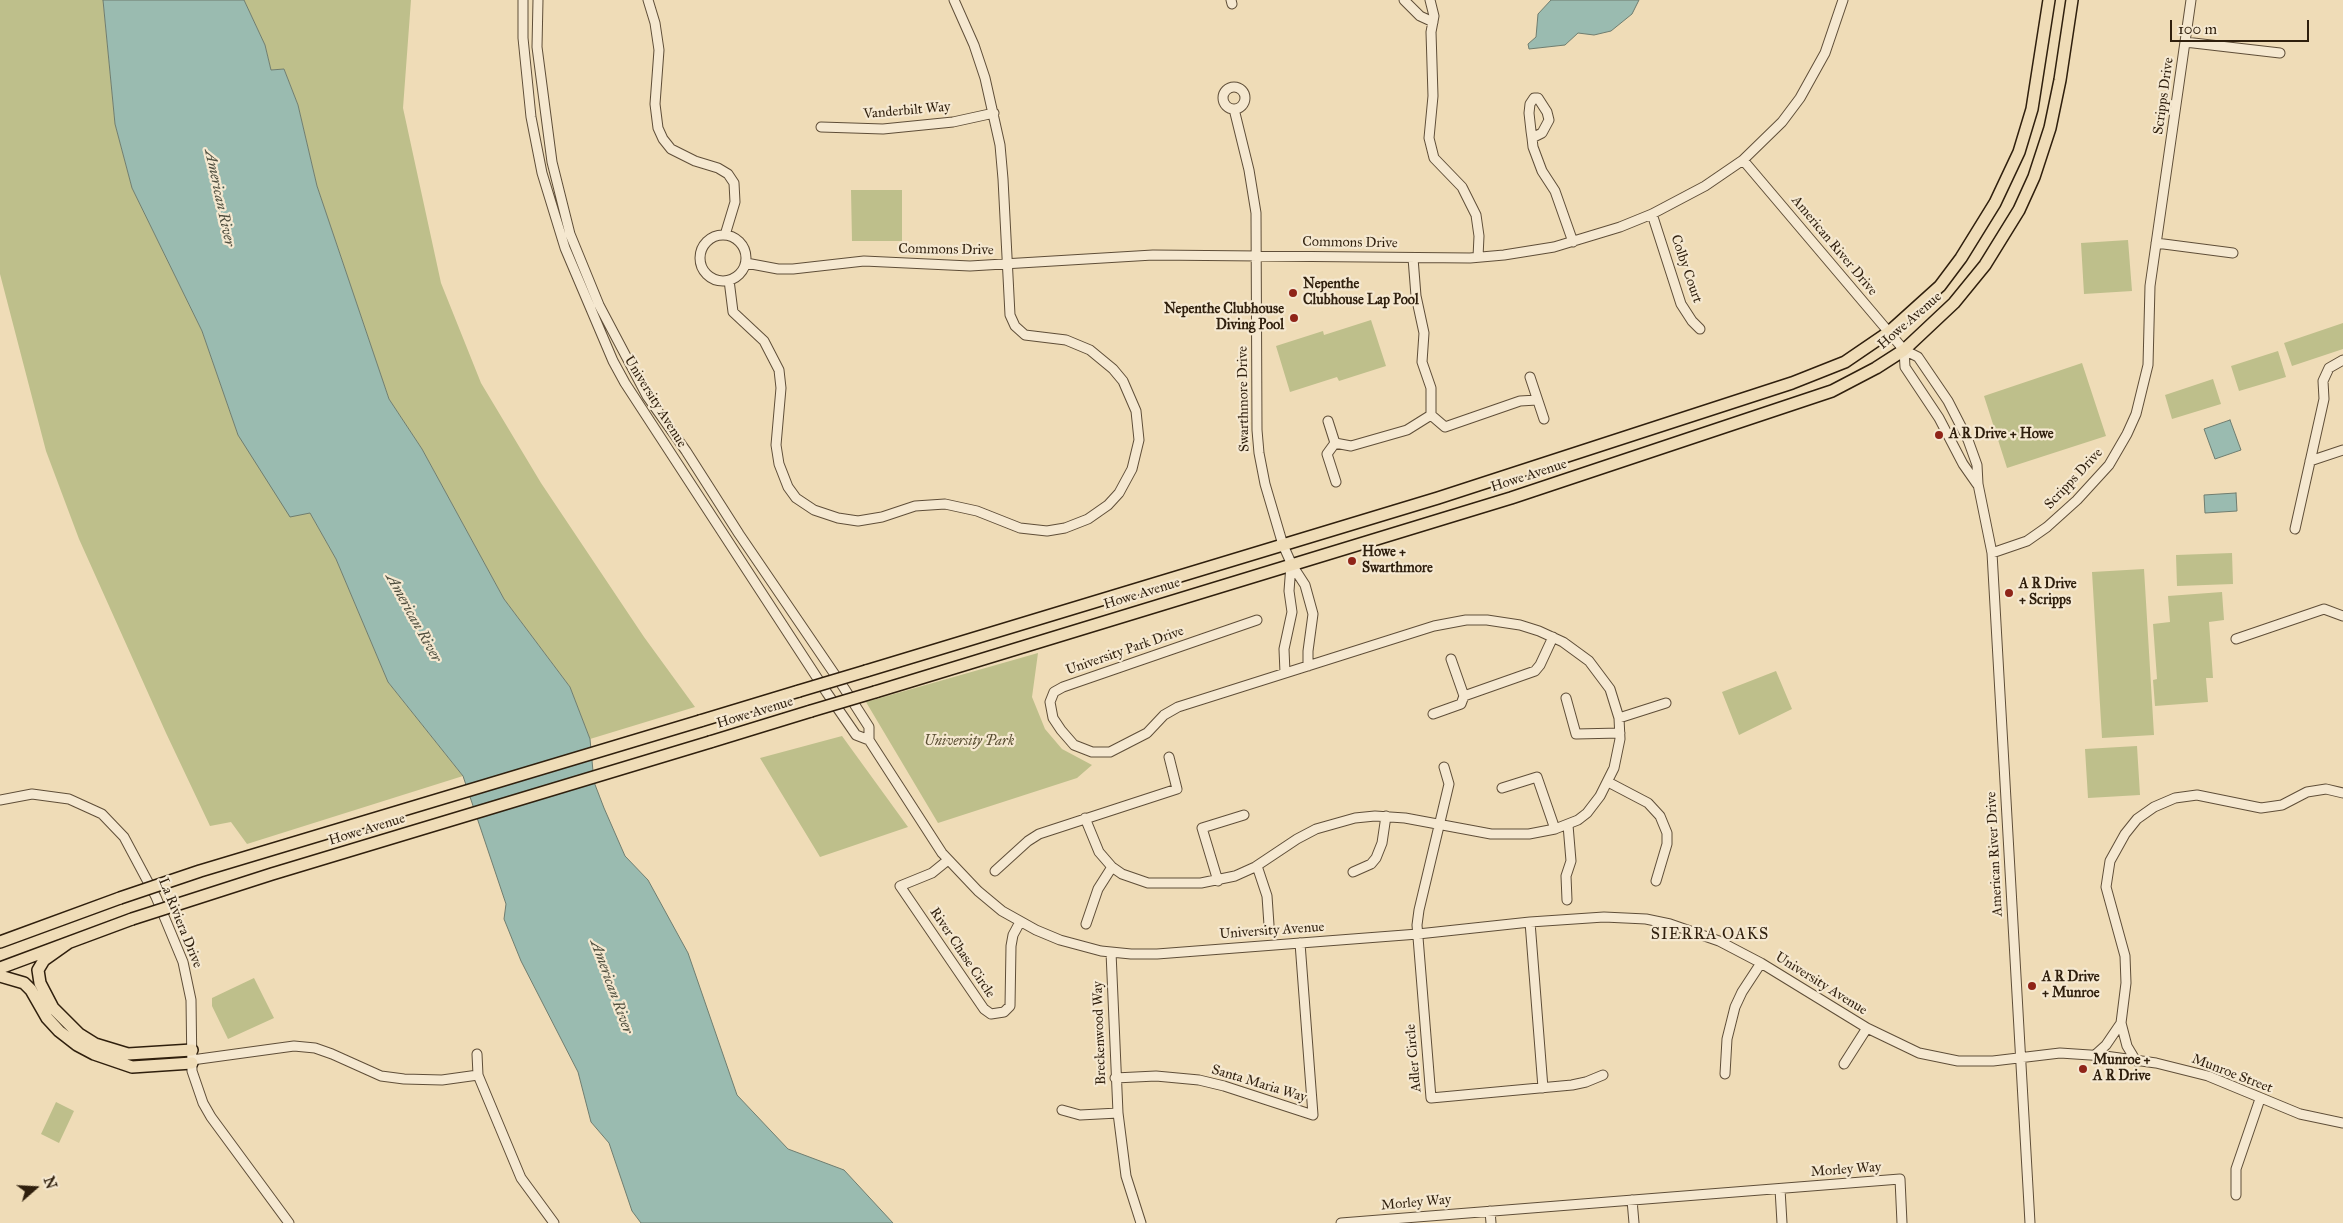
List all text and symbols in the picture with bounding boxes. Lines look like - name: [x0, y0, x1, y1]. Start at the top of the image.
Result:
- scale bar: [2173, 10, 2312, 42]
- text: 100 m: [2178, 20, 2217, 38]
- street label: Scripps Drive: [2150, 56, 2178, 136]
- street label: Vanderbilt Way: [863, 99, 951, 123]
- water label: American River: [200, 148, 238, 248]
- street label: American River Drive: [1787, 193, 1881, 299]
- street label: Colby Court: [1667, 233, 1705, 305]
- street label: Commons Drive: [1302, 234, 1398, 252]
- street label: Commons Drive: [898, 241, 994, 259]
- place label: Nepenthe Clubhouse Lap Pool: [1303, 277, 1419, 310]
- marker: Nepenthe Clubhouse Lap Pool: [1287, 287, 1299, 299]
- street label: Howe Avenue: [1875, 289, 1945, 353]
- place label: Nepenthe Clubhouse Diving Pool: [1164, 302, 1284, 334]
- marker: Nepenthe Clubhouse Diving Pool: [1288, 312, 1300, 324]
- street label: Swarthmore Drive: [1235, 346, 1253, 452]
- street label: University Avenue: [620, 353, 690, 451]
- place label: A R Drive + Howe: [1949, 427, 2054, 443]
- marker: A R Drive + Howe: [1933, 429, 1945, 441]
- street label: Scripps Drive: [2041, 445, 2107, 513]
- street label: Howe Avenue: [1489, 456, 1569, 496]
- place label: Howe + Swarthmore: [1362, 545, 1433, 578]
- marker: Howe + Swarthmore: [1346, 555, 1358, 567]
- water label: American River: [381, 570, 445, 666]
- street label: Howe Avenue: [1102, 574, 1182, 614]
- place label: A R Drive + Scripps: [2019, 577, 2077, 610]
- marker: A R Drive + Scripps: [2003, 587, 2015, 599]
- street label: University Park Drive: [1064, 623, 1186, 679]
- street label: Howe Avenue: [715, 693, 795, 733]
- park label: University Park: [924, 734, 1014, 750]
- street label: American River Drive: [1983, 791, 2007, 917]
- street label: Howe Avenue: [327, 810, 407, 850]
- street label: La Riviera Drive: [154, 875, 206, 971]
- street label: River Chase Circle: [926, 905, 998, 1001]
- street label: University Avenue: [1219, 919, 1325, 943]
- district label: SIERRA OAKS: [1649, 925, 1771, 945]
- water label: American River: [586, 937, 636, 1037]
- street label: University Avenue: [1772, 949, 1870, 1019]
- place label: A R Drive + Munroe: [2042, 970, 2100, 1002]
- marker: A R Drive + Munroe: [2026, 980, 2038, 992]
- street label: Breckenwood Way: [1090, 981, 1110, 1085]
- street label: Adler Circle: [1403, 1023, 1425, 1093]
- street label: Munroe Street: [2189, 1051, 2275, 1097]
- place label: Munroe + A R Drive: [2093, 1053, 2151, 1086]
- street label: Santa Maria Way: [1209, 1062, 1309, 1106]
- marker: Munroe + A R Drive: [2077, 1063, 2089, 1075]
- street label: Morley Way: [1810, 1159, 1882, 1181]
- north arrow: [10, 1163, 60, 1213]
- text: N: [40, 1175, 60, 1191]
- street label: Morley Way: [1380, 1192, 1452, 1214]

